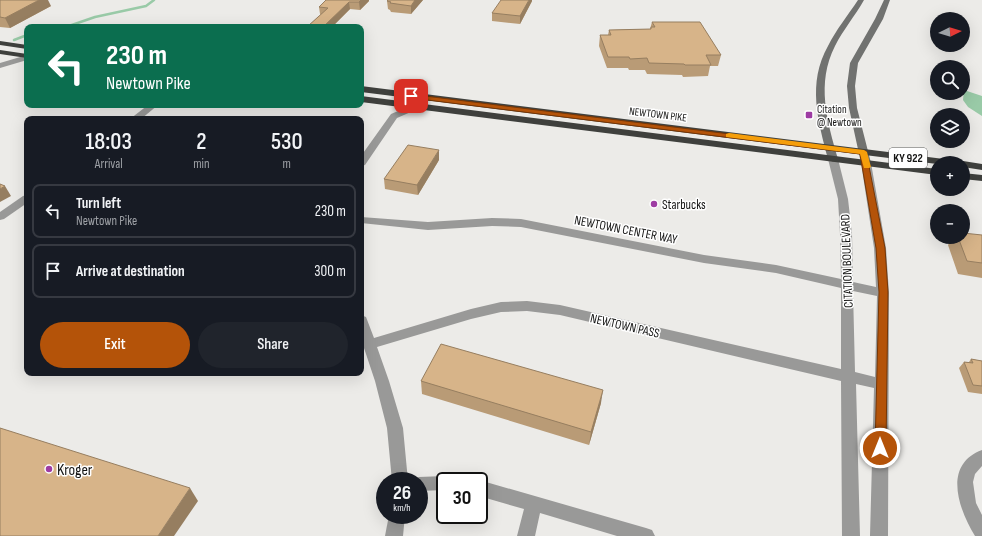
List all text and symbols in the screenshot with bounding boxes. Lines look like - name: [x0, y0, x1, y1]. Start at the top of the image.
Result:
- north arrow: [930, 12, 970, 52]
- map controls: [930, 12, 970, 244]
- text: 230 m: [106, 39, 167, 72]
- icon: left: [40, 40, 92, 92]
- button: search: [930, 60, 970, 100]
- text: Newtown Pike: [106, 73, 191, 94]
- pin: [394, 79, 428, 113]
- icon: arrive: [400, 85, 422, 107]
- place label: Citation @ Newtown: [817, 103, 862, 129]
- street label: NEWTOWN PIKE: [628, 105, 687, 124]
- button: layers: [930, 108, 970, 148]
- marker: Citation @ Newtown: [804, 110, 814, 120]
- text: 18:03: [85, 127, 132, 156]
- text: 2: [196, 127, 207, 156]
- text: 530: [271, 127, 303, 156]
- road number: KY 922: [889, 148, 927, 168]
- text: Arrival: [95, 156, 123, 172]
- text: min: [193, 156, 210, 172]
- text: m: [283, 156, 291, 172]
- button: +: [930, 156, 970, 196]
- text: Turn left: [76, 194, 121, 213]
- place label: Starbucks: [662, 197, 706, 213]
- marker: Starbucks: [649, 199, 659, 209]
- icon: left: [42, 200, 64, 222]
- text: 230 m: [315, 202, 346, 221]
- button: −: [930, 204, 970, 244]
- street label: NEWTOWN CENTER WAY: [573, 212, 679, 248]
- text: Newtown Pike: [76, 213, 137, 229]
- street label: CITATION BOULEVARD: [837, 214, 857, 308]
- icon: arrive: [42, 260, 64, 282]
- text: Arrive at destination: [76, 262, 185, 281]
- text: 300 m: [314, 262, 346, 281]
- street label: NEWTOWN PASS: [589, 310, 661, 342]
- button: Exit: [40, 322, 190, 368]
- button: Share: [198, 322, 348, 368]
- position arrow: [859, 427, 901, 469]
- place label: Kroger: [57, 461, 93, 480]
- marker: Kroger: [44, 464, 54, 474]
- speed limit sign: 30: [436, 472, 488, 524]
- text: 26: [393, 481, 411, 505]
- text: km/h: [393, 502, 411, 514]

